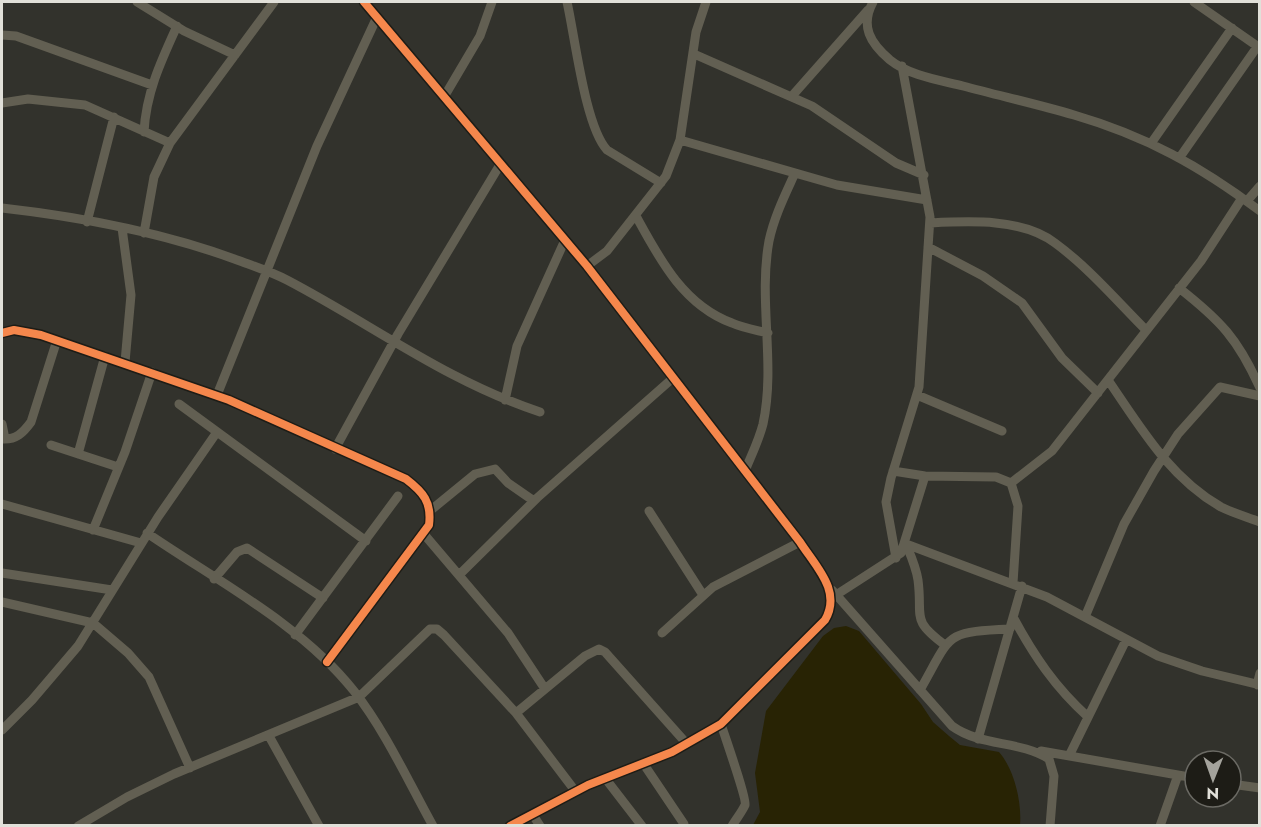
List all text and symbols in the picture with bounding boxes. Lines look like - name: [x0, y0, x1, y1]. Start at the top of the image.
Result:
- north arrow: [1183, 749, 1243, 809]
- text: N: [1206, 782, 1219, 805]

